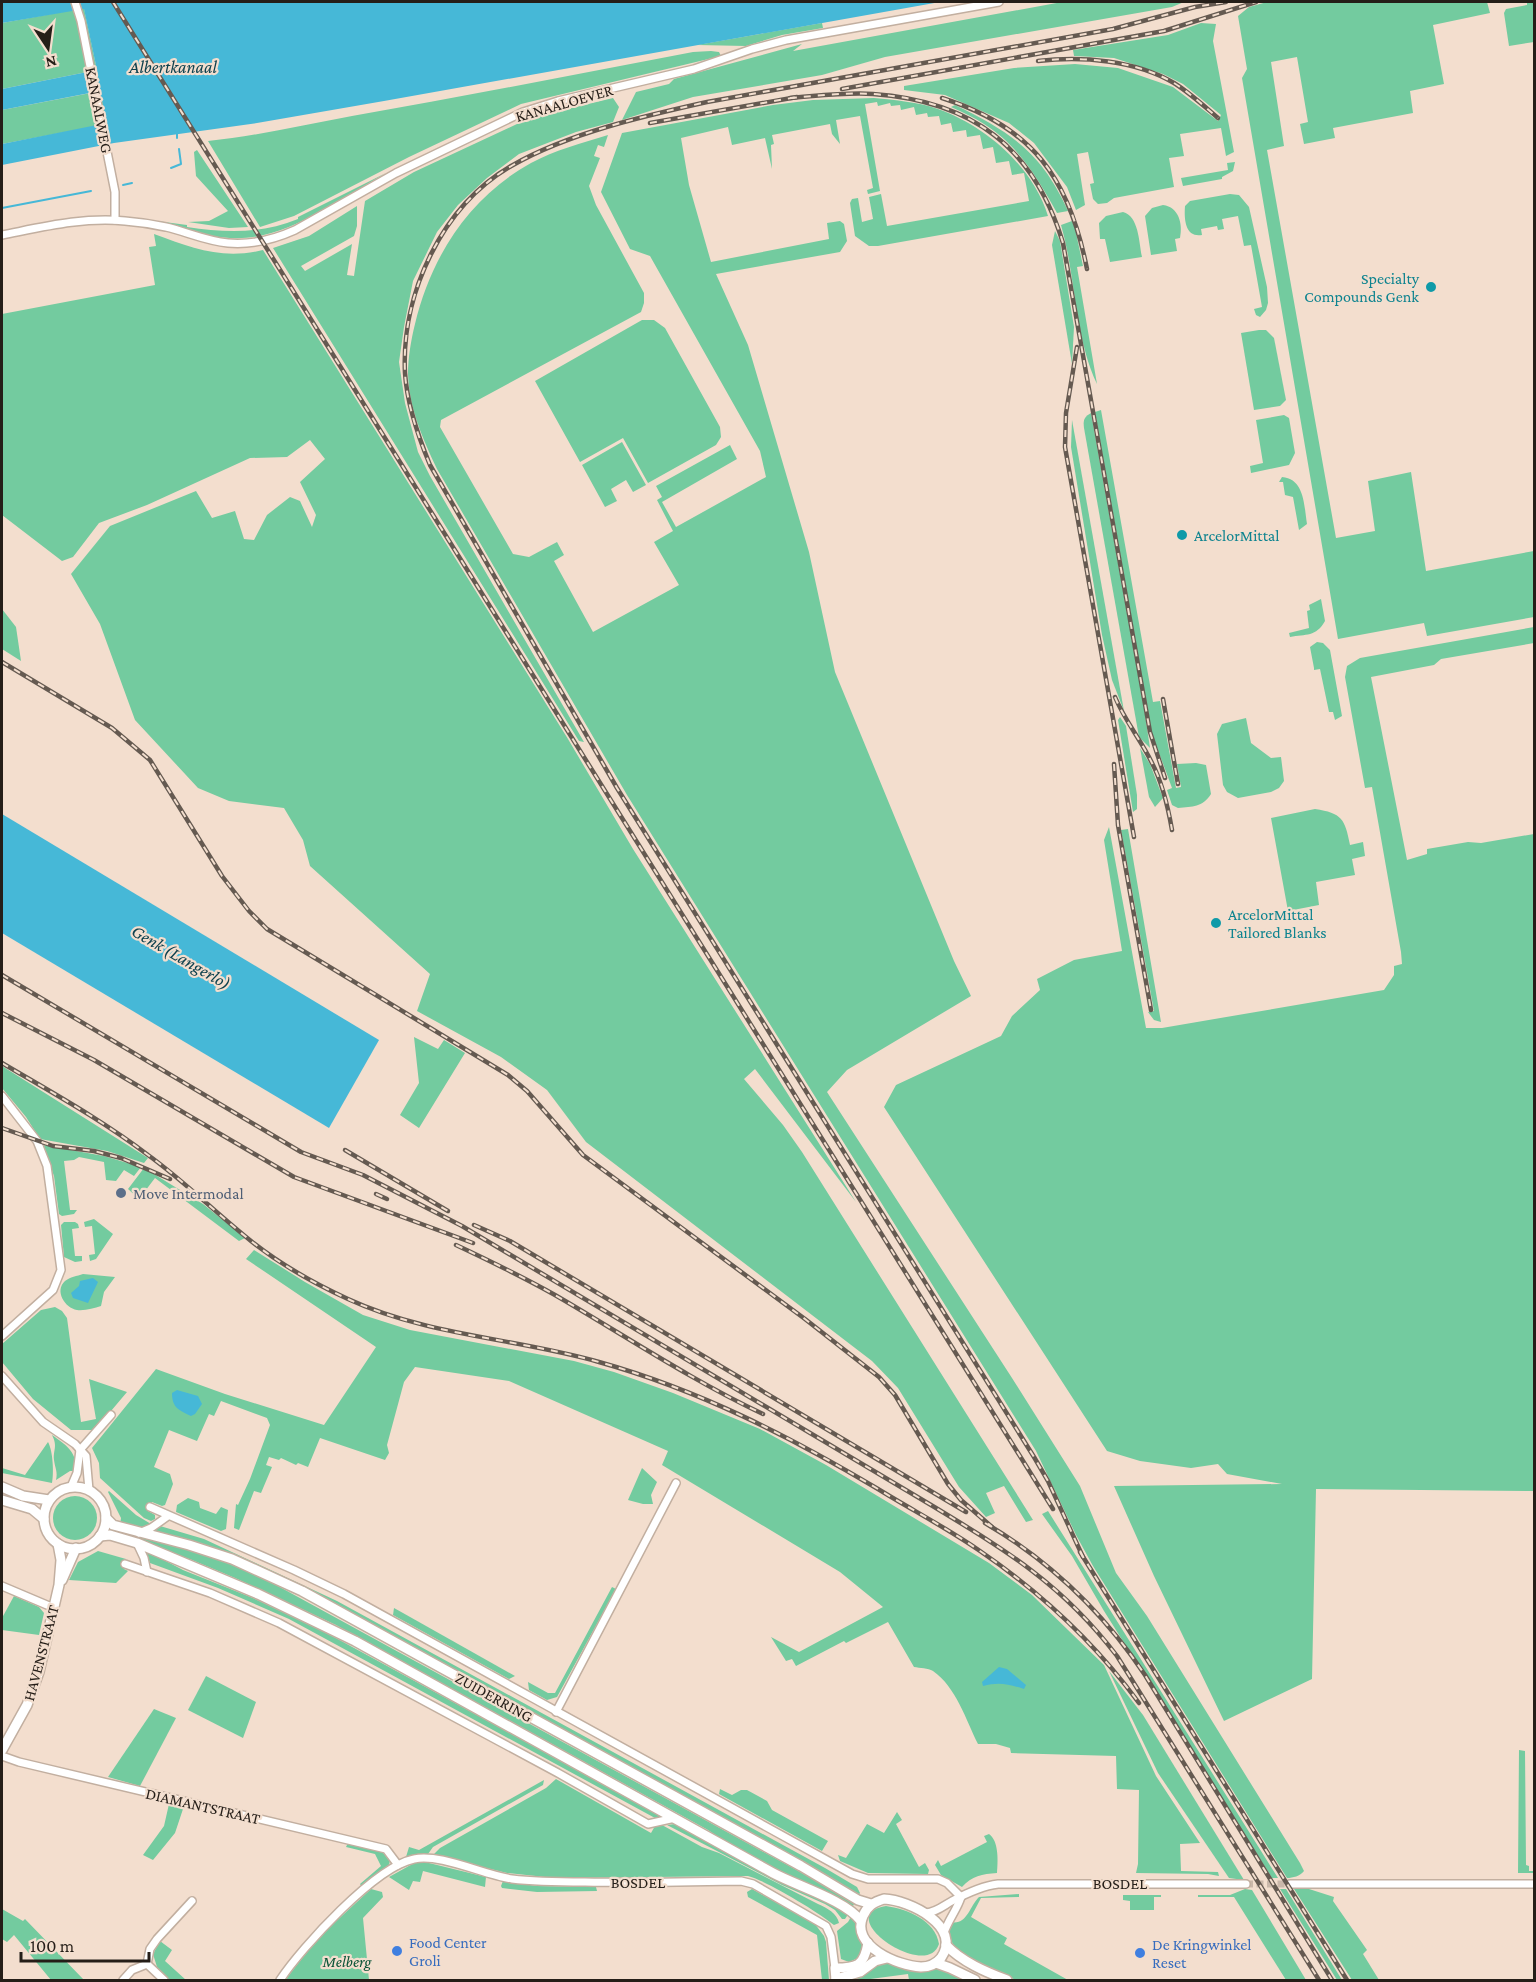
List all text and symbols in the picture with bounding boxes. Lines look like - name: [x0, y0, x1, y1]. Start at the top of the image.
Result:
- north arrow: [18, 18, 78, 78]
- text: N: [44, 53, 58, 72]
- water label: Albertkanaal: [128, 57, 217, 77]
- street label: KANAALWEG: [82, 66, 116, 154]
- street label: KANAALOEVER: [513, 81, 615, 125]
- place label: Specialty Compounds Genk: [1304, 270, 1420, 306]
- marker: Specialty Compounds Genk: [1424, 280, 1438, 294]
- place label: ArcelorMittal: [1194, 527, 1279, 544]
- marker: ArcelorMittal: [1175, 528, 1189, 542]
- place label: ArcelorMittal Tailored Blanks: [1228, 906, 1326, 941]
- marker: ArcelorMittal Tailored Blanks: [1209, 916, 1223, 930]
- water label: Genk (Langerlo): [128, 921, 234, 994]
- place label: Move Intermodal: [133, 1185, 244, 1202]
- marker: Move Intermodal: [114, 1186, 128, 1200]
- street label: HAVENSTRAAT: [20, 1603, 62, 1703]
- street label: ZUIDERRING: [452, 1669, 536, 1725]
- street label: DIAMANTSTRAAT: [144, 1785, 262, 1828]
- street label: BOSDEL: [611, 1874, 665, 1891]
- street label: BOSDEL: [1093, 1875, 1147, 1892]
- scale bar: [21, 1925, 148, 1963]
- place label: Food Center Groli: [409, 1934, 487, 1969]
- text: 100 m: [30, 1936, 75, 1956]
- place label: De Kringwinkel Reset: [1152, 1936, 1251, 1971]
- marker: Food Center Groli: [390, 1944, 404, 1958]
- marker: De Kringwinkel Reset: [1133, 1946, 1147, 1960]
- park label: Melberg: [322, 1953, 372, 1971]

